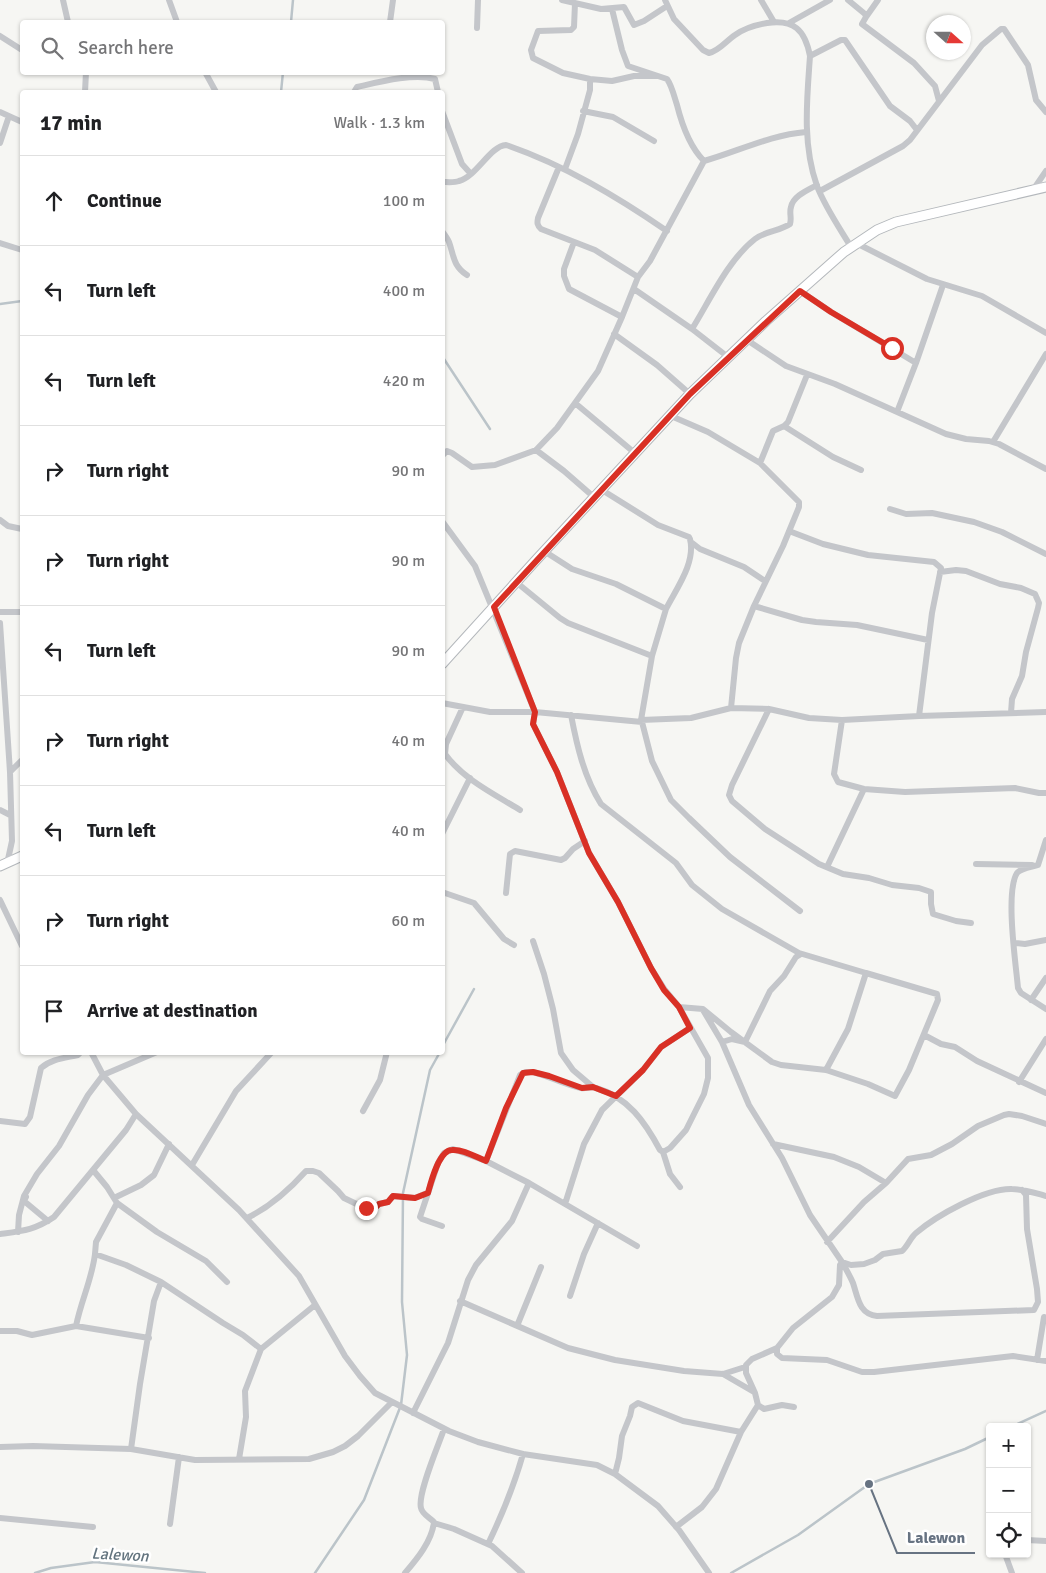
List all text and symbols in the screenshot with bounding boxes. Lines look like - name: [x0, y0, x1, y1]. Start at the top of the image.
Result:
- north arrow: [926, 15, 971, 60]
- search box: [20, 20, 445, 75]
- icon: search: [38, 34, 66, 62]
- text: Search here: [78, 36, 174, 60]
- text: 17 min: [40, 110, 102, 136]
- text: Walk · 1.3 km: [333, 113, 425, 133]
- icon: ahead: [40, 187, 68, 215]
- text: Continue: [87, 189, 162, 213]
- text: 100 m: [383, 191, 425, 211]
- icon: left: [40, 277, 68, 305]
- text: Turn left: [87, 279, 156, 303]
- text: 400 m: [383, 281, 425, 301]
- route start: [881, 337, 904, 360]
- icon: left: [40, 367, 68, 395]
- text: Turn left: [87, 369, 156, 393]
- text: 420 m: [383, 371, 425, 391]
- icon: right: [40, 457, 68, 485]
- text: Turn right: [87, 459, 169, 483]
- text: 90 m: [391, 461, 425, 481]
- icon: right: [40, 547, 68, 575]
- text: Turn right: [87, 549, 169, 573]
- text: 90 m: [391, 551, 425, 571]
- icon: left: [40, 637, 68, 665]
- text: Turn left: [87, 639, 156, 663]
- text: 90 m: [391, 641, 425, 661]
- icon: right: [40, 727, 68, 755]
- text: Turn right: [87, 729, 169, 753]
- text: 40 m: [391, 731, 425, 751]
- icon: left: [40, 817, 68, 845]
- text: Turn left: [87, 819, 156, 843]
- text: 40 m: [391, 821, 425, 841]
- icon: right: [40, 907, 68, 935]
- text: Turn right: [87, 909, 169, 933]
- text: 60 m: [391, 911, 425, 931]
- icon: arrive: [40, 997, 68, 1025]
- text: Arrive at destination: [87, 999, 258, 1023]
- route end: [355, 1197, 378, 1220]
- map controls: [986, 1423, 1031, 1558]
- button: +: [986, 1423, 1031, 1468]
- button: −: [986, 1468, 1031, 1513]
- button: locate: [986, 1513, 1031, 1558]
- callout: Lalewon: [897, 1522, 975, 1553]
- text: Lalewon: [907, 1528, 965, 1548]
- water label: Lalewon: [91, 1544, 150, 1567]

